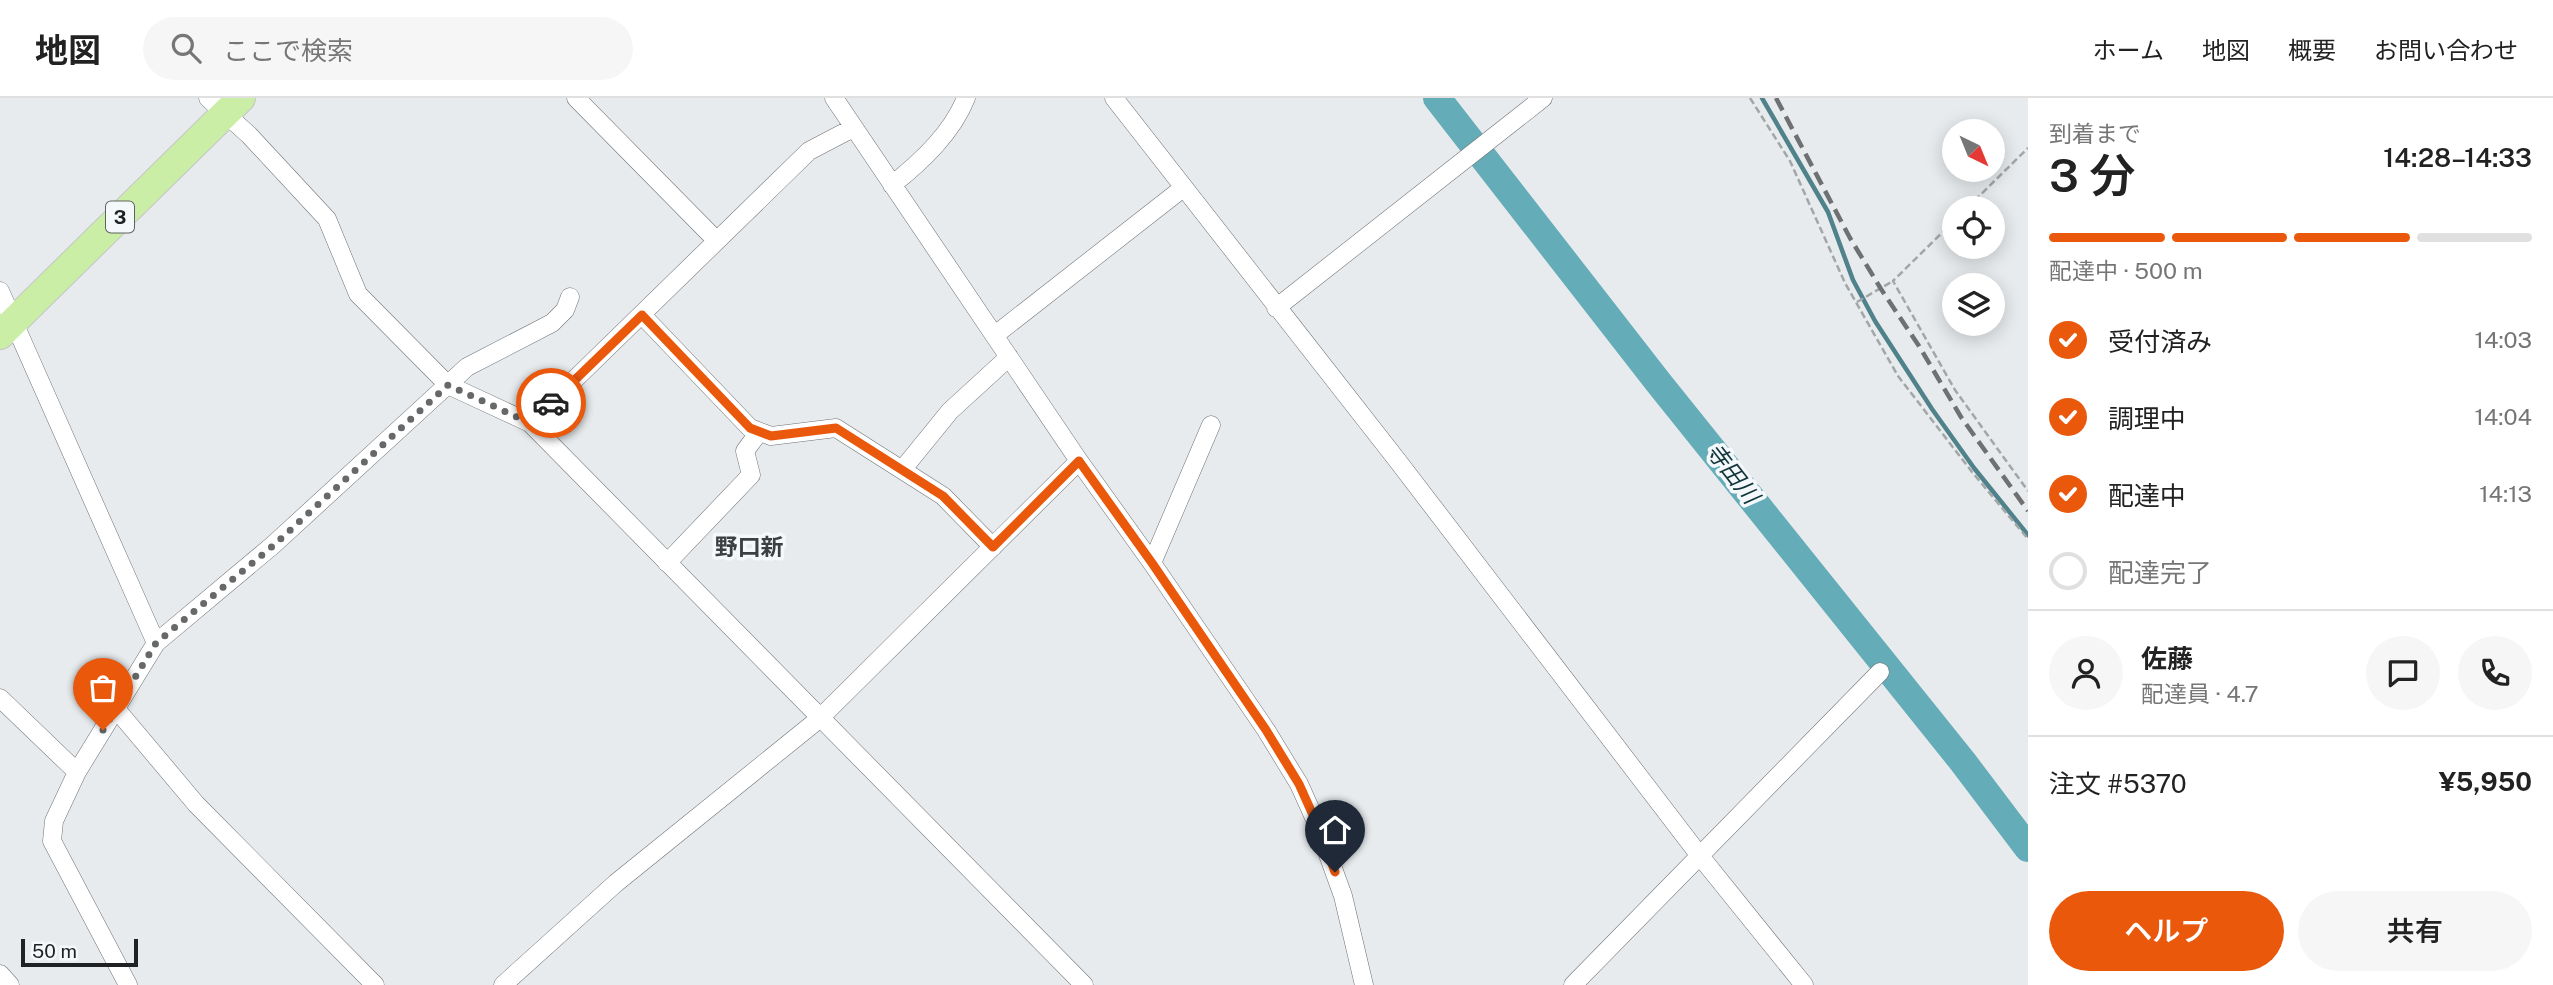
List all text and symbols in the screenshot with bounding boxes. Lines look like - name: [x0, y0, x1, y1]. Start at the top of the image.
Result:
- search box: [143, 17, 633, 80]
- icon: search: [167, 29, 205, 67]
- text: 地図: [35, 31, 101, 69]
- text: ここで検索: [223, 35, 353, 66]
- text: ホーム: [2093, 36, 2164, 64]
- text: 地図: [2202, 36, 2250, 64]
- text: 概要: [2288, 36, 2336, 64]
- text: お問い合わせ: [2374, 36, 2518, 64]
- north arrow: [1942, 119, 2006, 182]
- map controls: [1942, 119, 2005, 336]
- text: 到着まで: [2049, 120, 2141, 147]
- text: 14:28–14:33: [2383, 142, 2532, 173]
- text: 3 分: [2049, 148, 2136, 202]
- button: locate: [1942, 196, 2005, 259]
- road number: 3: [106, 202, 134, 232]
- text: 配達中 · 500 m: [2049, 257, 2203, 284]
- button: layers: [1942, 273, 2005, 336]
- icon: check: [2049, 321, 2087, 359]
- text: 受付済み: [2108, 326, 2212, 357]
- text: 14:03: [2475, 326, 2532, 353]
- courier: [516, 368, 586, 438]
- icon: car: [532, 384, 570, 422]
- icon: check: [2049, 398, 2087, 436]
- text: 調理中: [2108, 403, 2186, 434]
- text: 14:04: [2475, 403, 2532, 430]
- water label: 寺田川: [1701, 438, 1767, 511]
- icon: check: [2049, 475, 2087, 513]
- text: 配達中: [2108, 480, 2186, 511]
- text: 14:13: [2479, 480, 2532, 507]
- district label: 野口新: [715, 533, 784, 560]
- text: 配達完了: [2108, 557, 2212, 588]
- button: person: [2049, 636, 2123, 710]
- button: chat: [2366, 636, 2440, 710]
- button: phone: [2458, 636, 2532, 710]
- text: 佐藤: [2141, 643, 2193, 674]
- pin: [73, 658, 133, 730]
- icon: bag: [84, 669, 122, 707]
- text: 配達員 · 4.7: [2141, 680, 2259, 707]
- text: ¥5,950: [2439, 766, 2532, 797]
- text: 注文 #5370: [2049, 768, 2187, 799]
- pin: [1305, 800, 1365, 872]
- icon: home: [1316, 811, 1354, 849]
- button: ヘルプ: [2049, 891, 2284, 971]
- button: 共有: [2298, 891, 2532, 971]
- scale bar: [21, 936, 138, 968]
- text: 50 m: [32, 940, 77, 962]

